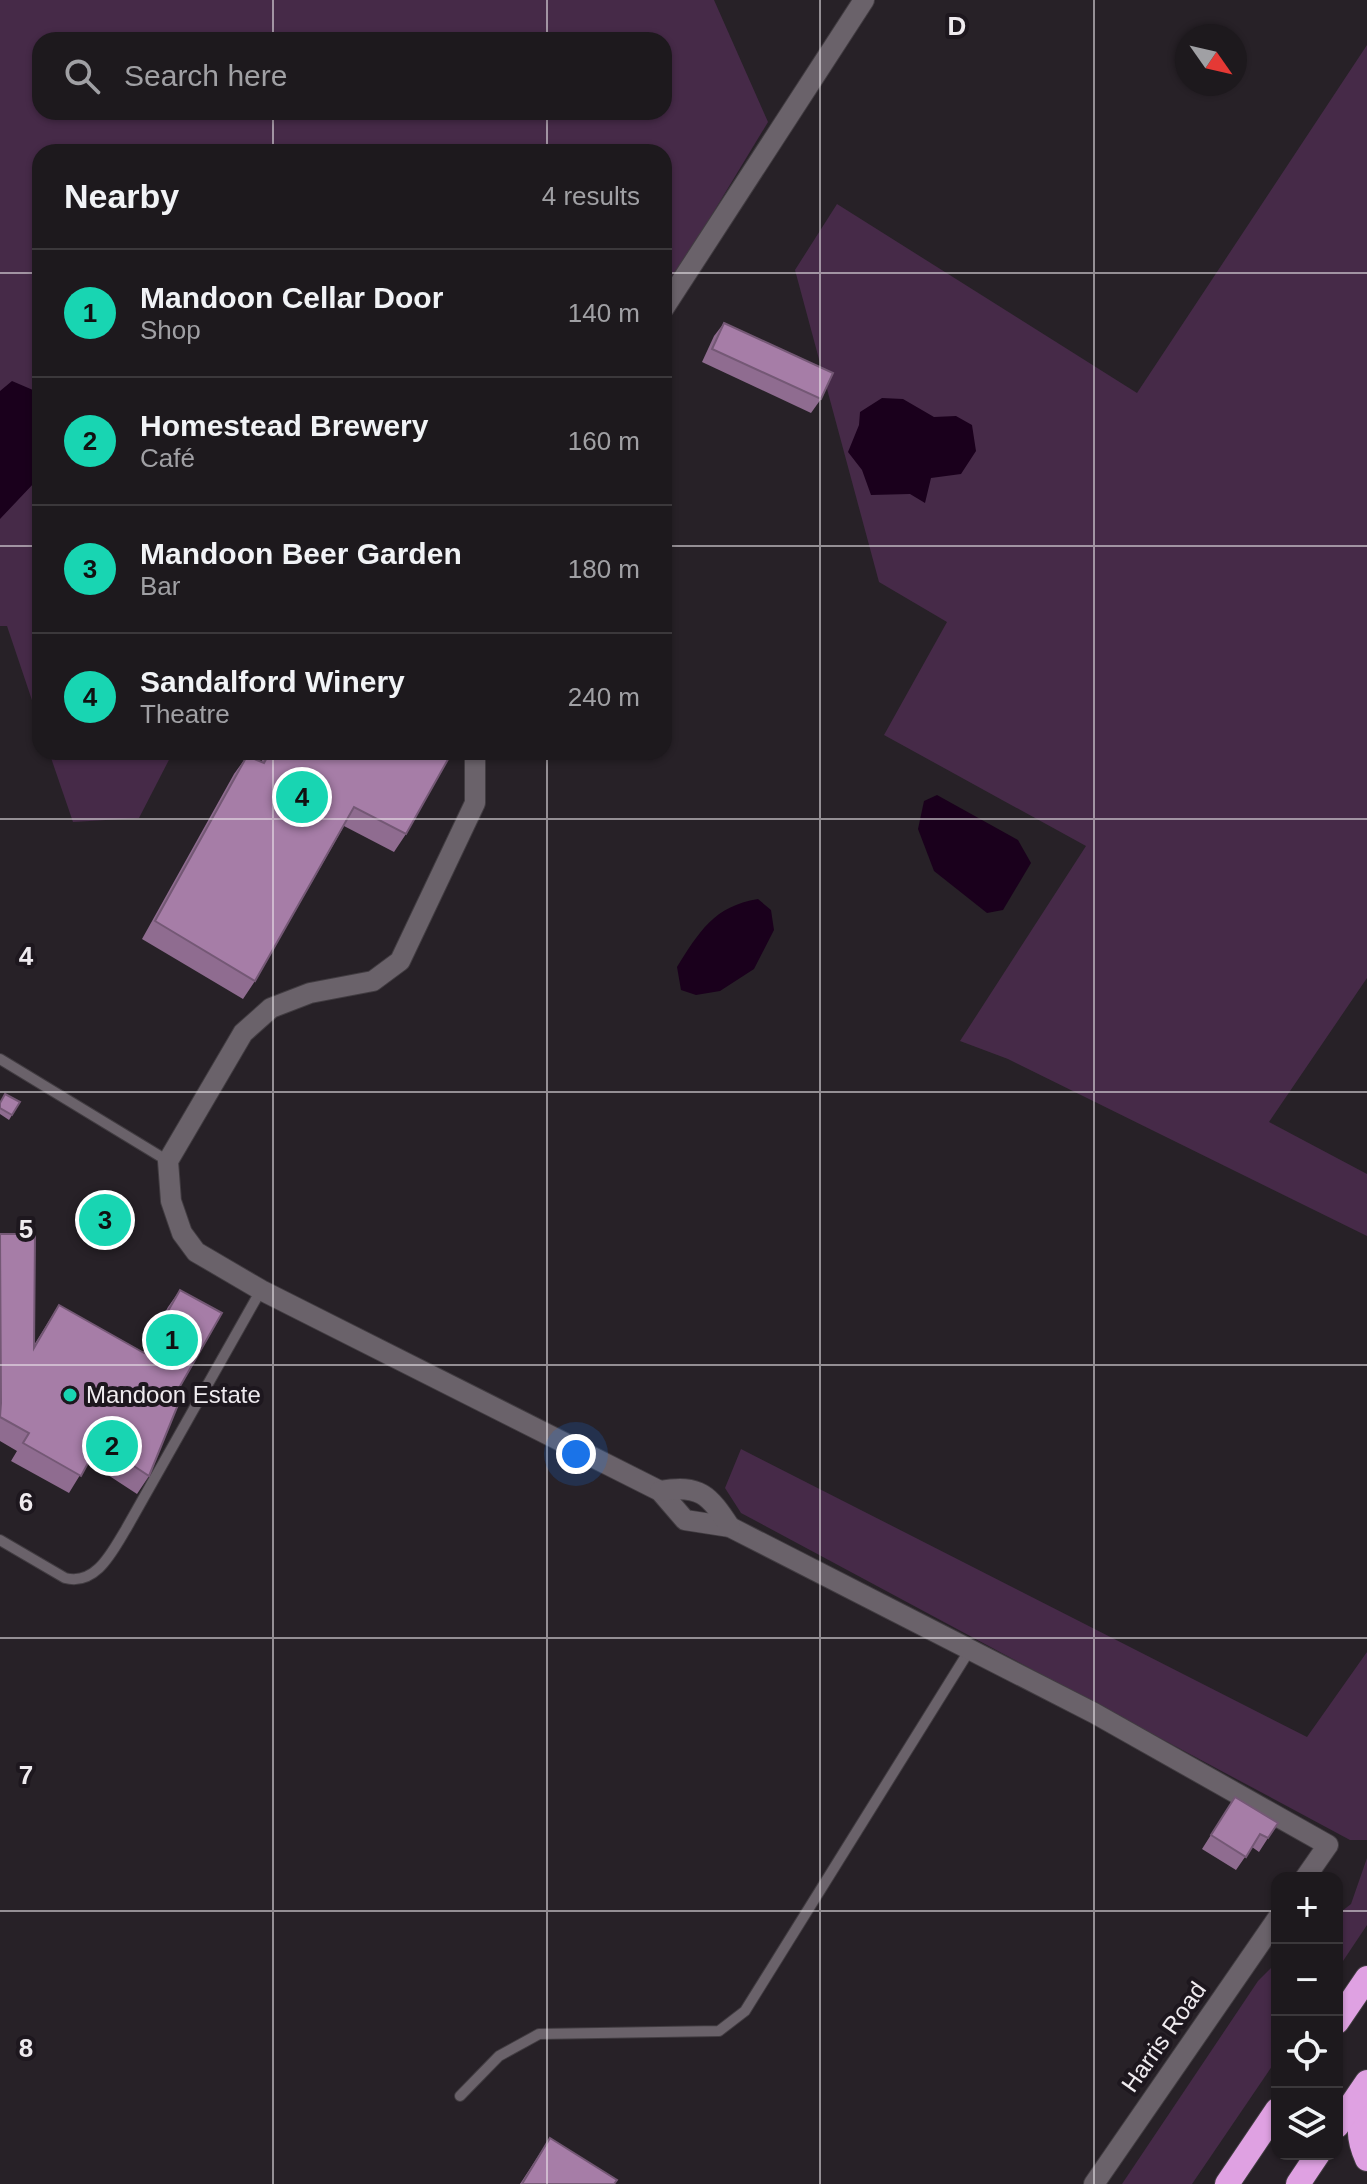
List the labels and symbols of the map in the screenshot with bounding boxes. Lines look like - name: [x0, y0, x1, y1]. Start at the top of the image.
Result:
- text: D: [948, 11, 966, 41]
- north arrow: [1175, 24, 1247, 96]
- pin: 4: [276, 767, 328, 827]
- text: 4: [19, 941, 34, 971]
- pin: 3: [79, 1190, 131, 1250]
- text: 5: [19, 1214, 33, 1244]
- pin: 1: [146, 1310, 198, 1370]
- place label: Mandoon Estate: [86, 1381, 261, 1408]
- marker: Mandoon Estate: [61, 1386, 79, 1404]
- pin: 2: [86, 1416, 138, 1476]
- your location: [556, 1434, 596, 1474]
- text: 6: [19, 1487, 33, 1517]
- text: 7: [19, 1760, 33, 1790]
- street label: Harris Road: [1116, 1977, 1211, 2097]
- text: 8: [19, 2033, 33, 2063]

